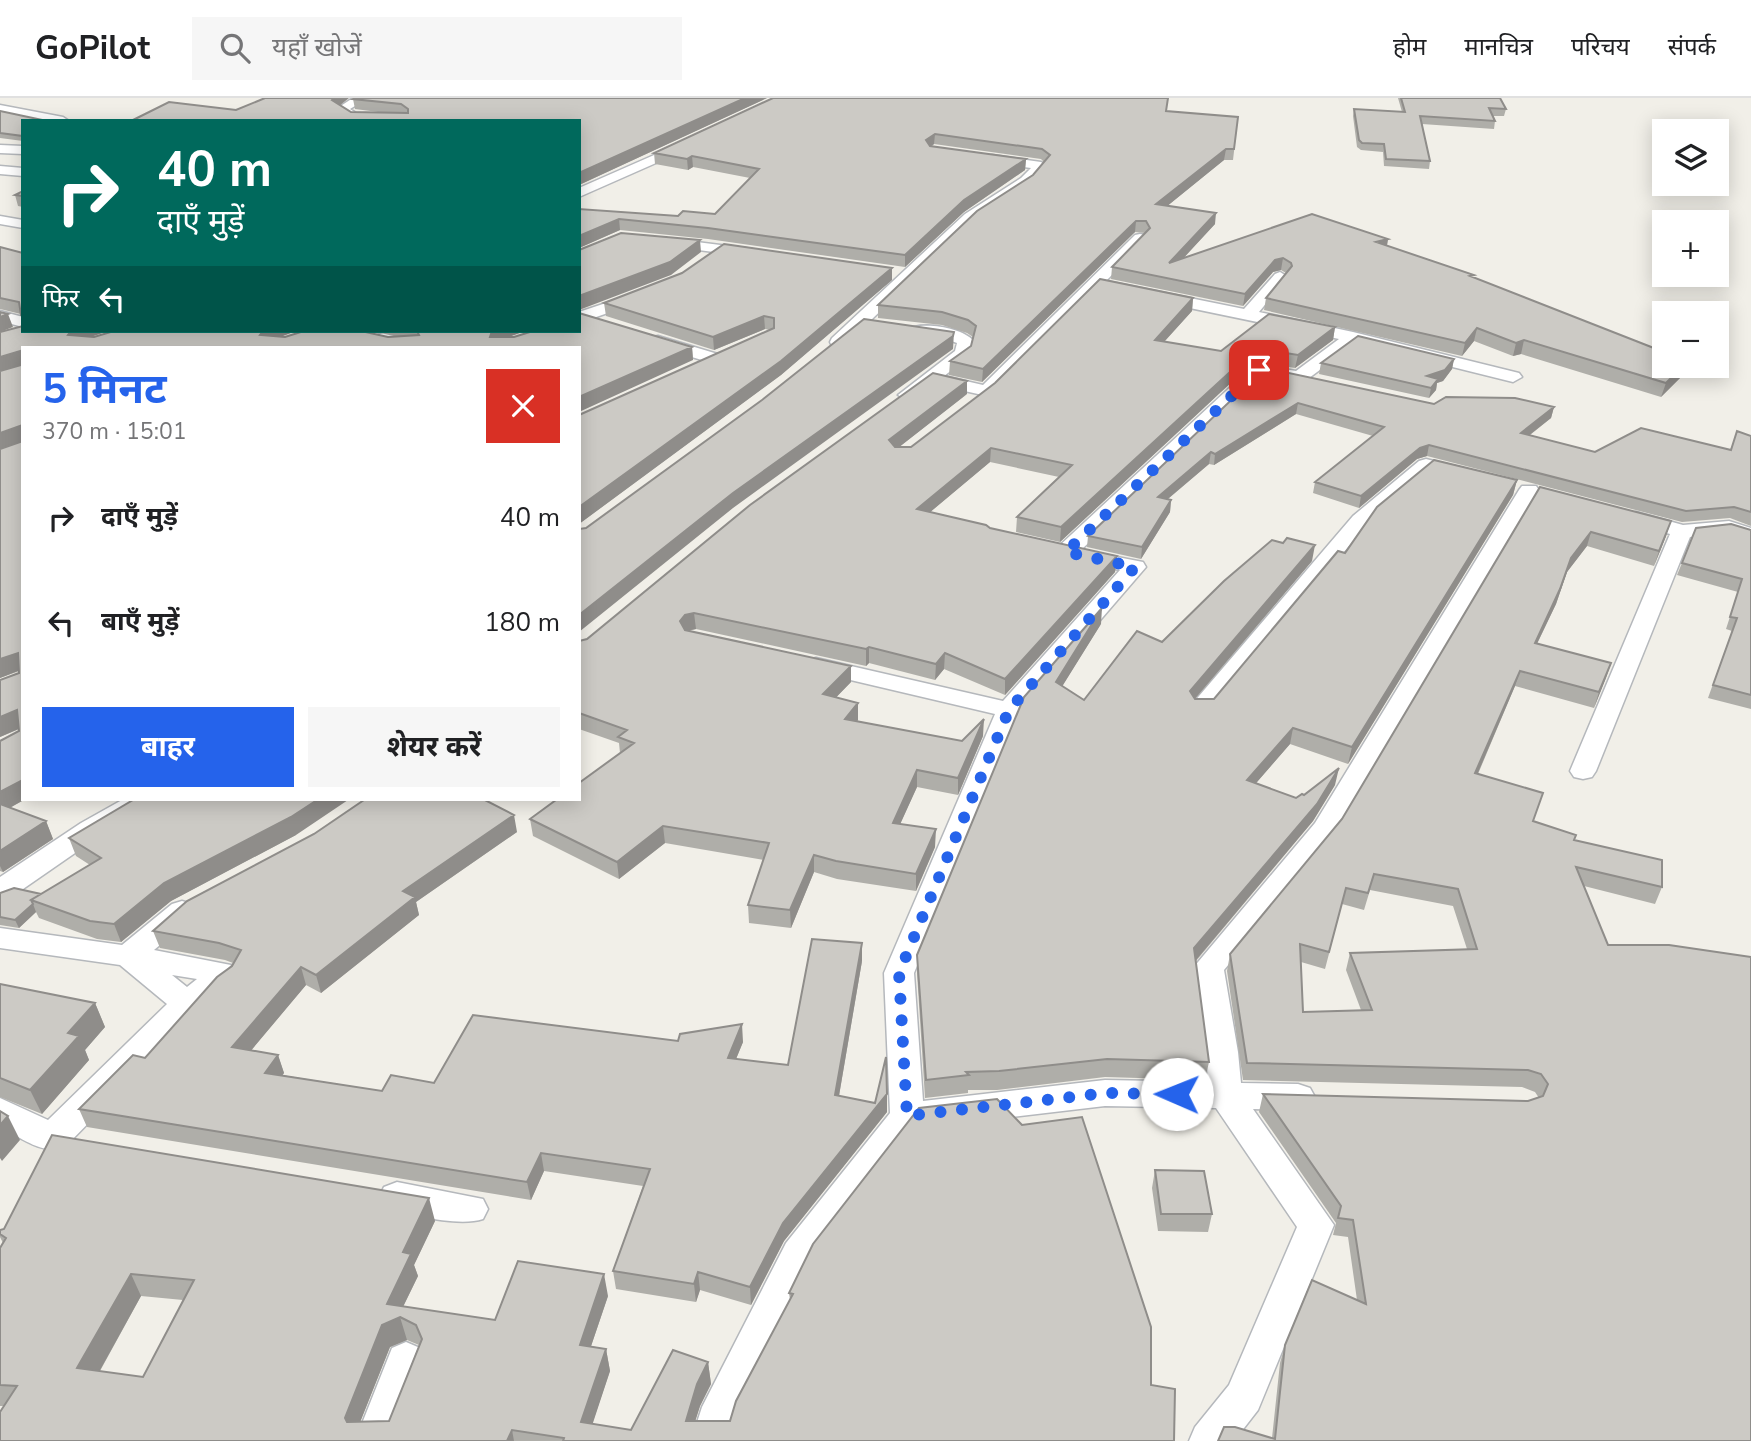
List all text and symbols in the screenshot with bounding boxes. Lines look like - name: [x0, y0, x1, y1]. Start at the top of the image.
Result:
- search box: [192, 17, 682, 80]
- text: GoPilot: [35, 26, 150, 71]
- icon: search: [216, 29, 254, 67]
- text: यहाँ खोजें: [272, 30, 362, 65]
- text: होम: [1393, 31, 1426, 63]
- text: मानचित्र: [1464, 31, 1533, 63]
- text: परिचय: [1571, 31, 1630, 63]
- text: संपर्क: [1668, 31, 1716, 63]
- map controls: [1652, 119, 1729, 378]
- button: layers: [1652, 119, 1729, 196]
- text: 40 m: [157, 136, 272, 203]
- icon: right: [42, 147, 133, 238]
- text: दाएँ मुड़ें: [157, 200, 244, 243]
- button: +: [1652, 210, 1729, 287]
- icon: left: [93, 280, 131, 318]
- text: फिर: [42, 281, 79, 316]
- button: −: [1652, 301, 1729, 378]
- pin: [1229, 340, 1289, 400]
- icon: arrive: [1240, 351, 1278, 389]
- text: 5 मिनट: [42, 361, 167, 418]
- button: close: [486, 369, 560, 443]
- text: 370 m · 15:01: [42, 416, 187, 447]
- icon: right: [42, 499, 80, 537]
- text: दाएँ मुड़ें: [101, 499, 178, 534]
- text: 40 m: [500, 500, 560, 535]
- icon: left: [42, 604, 80, 642]
- text: बाएँ मुड़ें: [101, 604, 179, 639]
- text: 180 m: [484, 605, 560, 640]
- button: बाहर: [42, 707, 294, 787]
- button: शेयर करें: [308, 707, 560, 787]
- position arrow: [1140, 1057, 1214, 1131]

